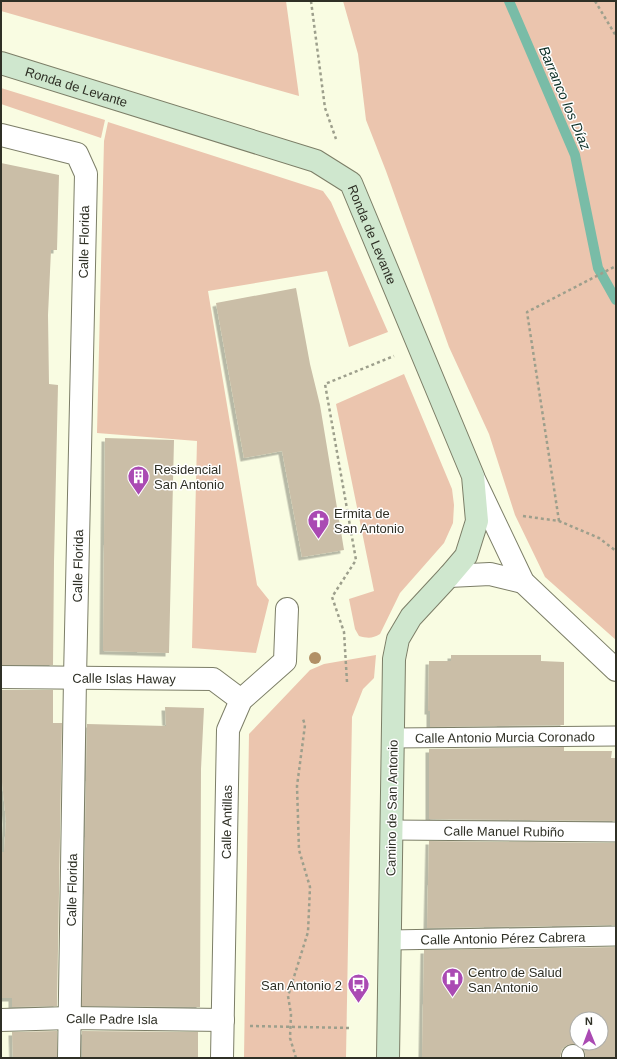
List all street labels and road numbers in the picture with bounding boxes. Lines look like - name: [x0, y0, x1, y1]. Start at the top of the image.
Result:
- street label: Ronda de Levante: [23, 64, 129, 109]
- street label: Ronda de Levante: [345, 183, 400, 286]
- street label: Calle Florida: [76, 205, 92, 279]
- street label: Calle Florida: [70, 529, 86, 603]
- street label: Calle Islas Haway: [72, 670, 176, 686]
- street label: Calle Antonio Murcia Coronado: [415, 729, 595, 745]
- street label: Camino de San Antonio: [383, 740, 401, 876]
- street label: Calle Antillas: [218, 784, 235, 859]
- street label: Calle Manuel Rubiño: [444, 823, 564, 839]
- street label: Calle Florida: [64, 853, 80, 927]
- street label: Calle Antonio Pérez Cabrera: [420, 929, 586, 947]
- street label: Calle Padre Isla: [66, 1010, 159, 1027]

